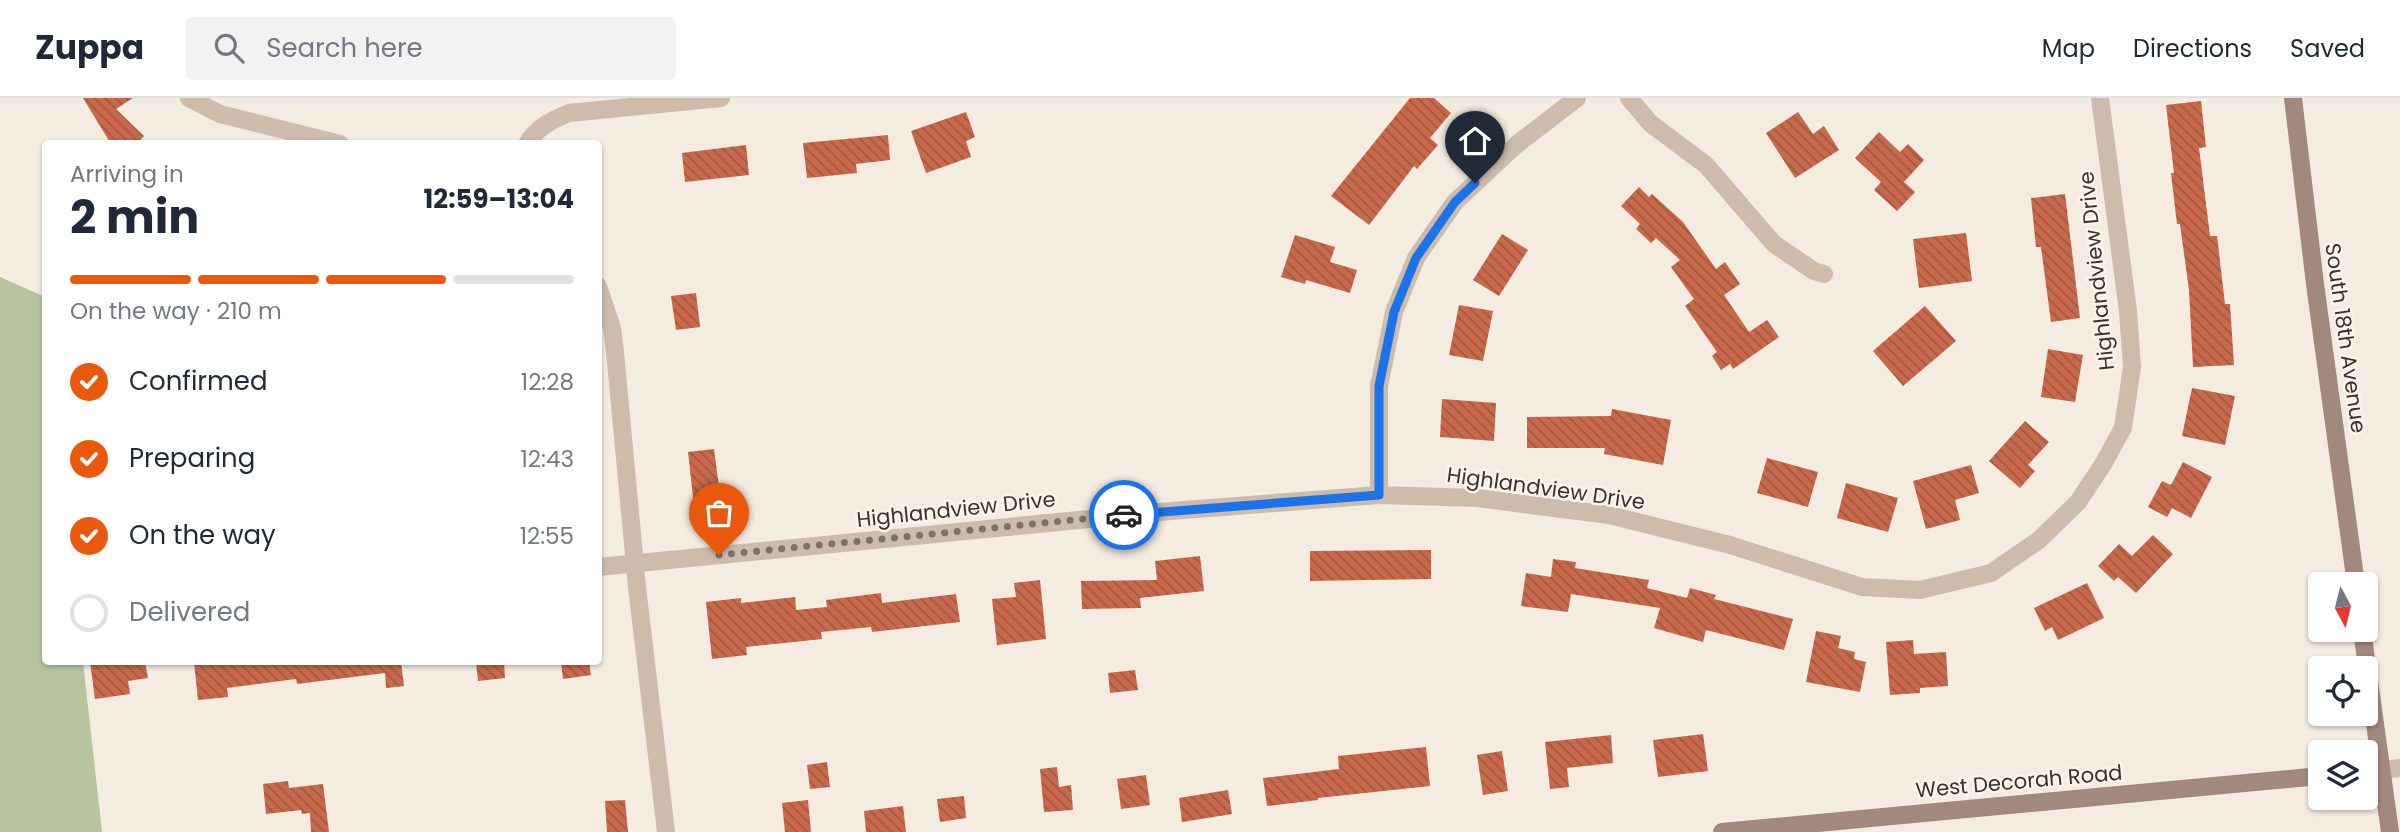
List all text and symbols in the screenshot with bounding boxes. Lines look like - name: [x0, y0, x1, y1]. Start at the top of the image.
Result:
- search box: [186, 17, 676, 80]
- text: Zuppa: [35, 24, 144, 71]
- icon: search: [210, 29, 248, 67]
- text: Search here: [266, 30, 423, 66]
- text: Map: [2042, 32, 2095, 65]
- text: Directions: [2133, 32, 2252, 65]
- text: Saved: [2290, 32, 2365, 65]
- pin: [1445, 111, 1505, 183]
- icon: home: [1456, 122, 1494, 160]
- text: Arriving in: [70, 158, 184, 190]
- street label: Highlandview Drive: [2071, 170, 2121, 372]
- text: 12:59–13:04: [424, 181, 574, 217]
- text: 2 min: [70, 185, 199, 249]
- street label: South 18th Avenue: [2318, 241, 2374, 435]
- text: On the way · 210 m: [70, 295, 282, 327]
- icon: check: [70, 363, 108, 401]
- text: Confirmed: [129, 363, 267, 399]
- text: 12:28: [521, 366, 574, 398]
- icon: check: [70, 440, 108, 478]
- text: Preparing: [129, 440, 255, 476]
- text: 12:43: [521, 443, 574, 475]
- street label: Highlandview Drive: [1445, 460, 1647, 516]
- courier: [1089, 480, 1159, 550]
- pin: [689, 483, 749, 555]
- street label: Highlandview Drive: [855, 484, 1057, 534]
- icon: bag: [700, 494, 738, 532]
- icon: car: [1105, 496, 1143, 534]
- icon: check: [70, 517, 108, 555]
- text: On the way: [129, 517, 276, 553]
- text: 12:55: [520, 520, 574, 552]
- north arrow: [2308, 572, 2378, 642]
- map controls: [2308, 572, 2378, 810]
- text: Delivered: [129, 594, 250, 630]
- button: locate: [2308, 656, 2378, 726]
- button: layers: [2308, 740, 2378, 810]
- street label: West Decorah Road: [1914, 758, 2124, 804]

